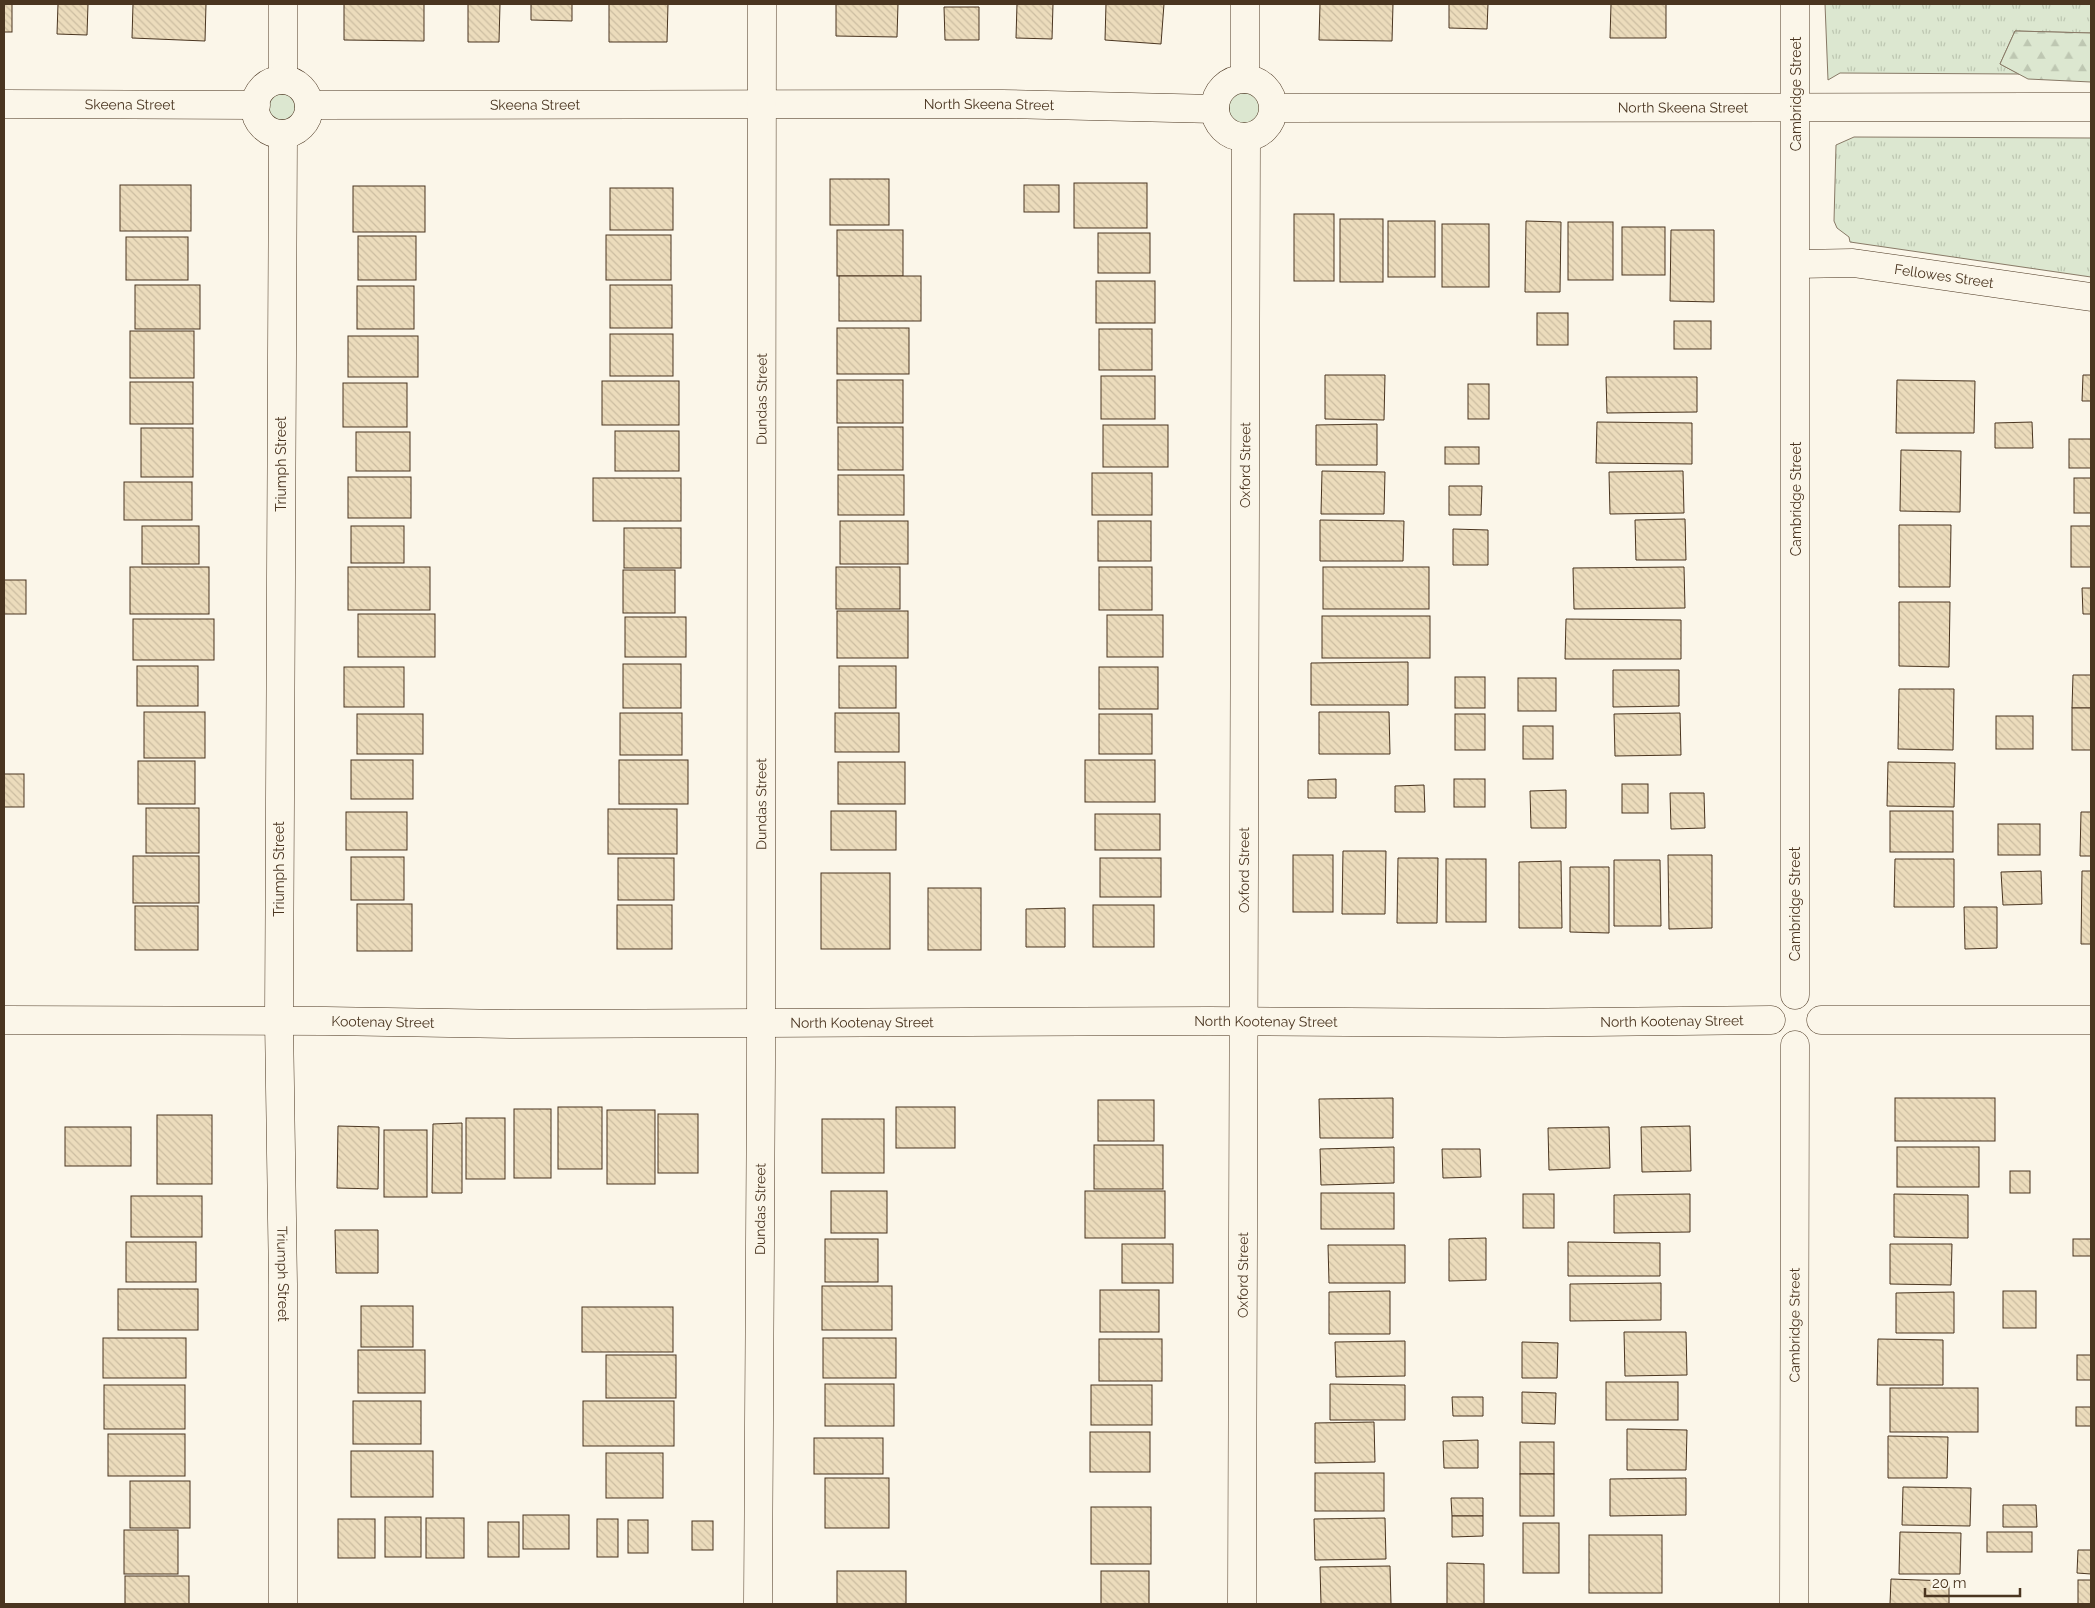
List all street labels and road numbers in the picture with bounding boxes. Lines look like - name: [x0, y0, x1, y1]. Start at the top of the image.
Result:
- street label: Cambridge Street: [1788, 36, 1804, 151]
- street label: Skeena Street: [85, 96, 175, 113]
- street label: North Skeena Street: [924, 96, 1055, 113]
- street label: Skeena Street: [490, 97, 580, 113]
- street label: North Skeena Street: [1618, 99, 1749, 116]
- street label: Fellowes Street: [1893, 261, 1995, 291]
- street label: Dundas Street: [754, 353, 770, 445]
- street label: Triumph Street: [273, 416, 289, 512]
- street label: Oxford Street: [1237, 422, 1253, 508]
- street label: Cambridge Street: [1788, 441, 1804, 556]
- street label: Dundas Street: [753, 758, 769, 850]
- street label: Triumph Street: [271, 821, 287, 917]
- street label: Oxford Street: [1236, 827, 1252, 913]
- street label: Cambridge Street: [1787, 846, 1803, 961]
- street label: North Kootenay Street: [1600, 1012, 1744, 1030]
- street label: Kootenay Street: [331, 1013, 435, 1031]
- street label: North Kootenay Street: [1194, 1013, 1338, 1030]
- street label: North Kootenay Street: [790, 1014, 934, 1031]
- street label: Dundas Street: [752, 1163, 768, 1255]
- street label: Triumph Street: [274, 1226, 291, 1322]
- street label: Oxford Street: [1235, 1232, 1251, 1318]
- street label: Cambridge Street: [1786, 1267, 1803, 1382]

